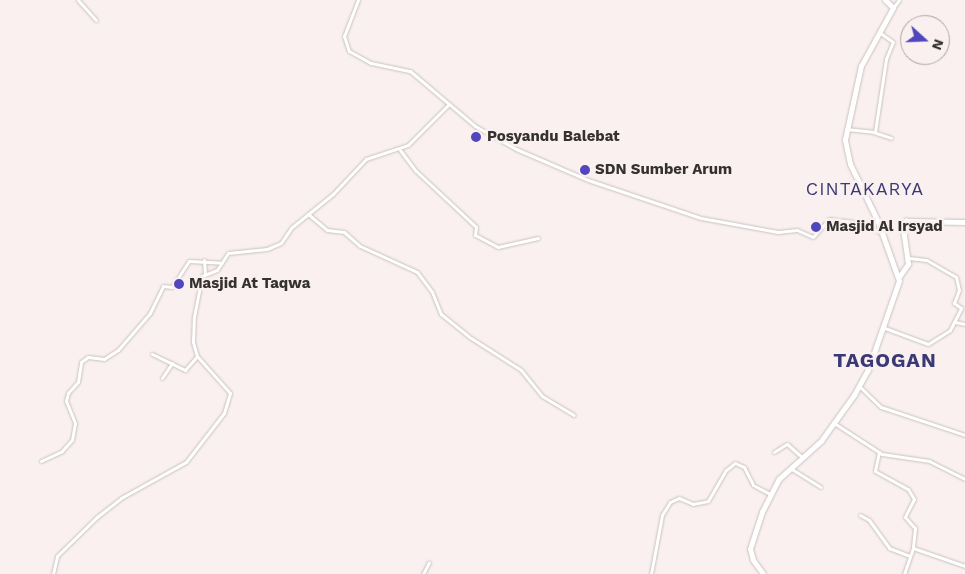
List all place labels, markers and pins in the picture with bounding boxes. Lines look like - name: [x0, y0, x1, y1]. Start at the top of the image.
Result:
- place label: Posyandu Balebat: [487, 128, 620, 146]
- marker: Posyandu Balebat: [469, 130, 483, 144]
- place label: SDN Sumber Arum: [595, 161, 733, 179]
- marker: SDN Sumber Arum: [579, 164, 591, 176]
- place label: Masjid Al Irsyad: [826, 218, 943, 236]
- marker: Masjid Al Irsyad: [810, 221, 822, 233]
- place label: Masjid At Taqwa: [189, 275, 311, 293]
- marker: Masjid At Taqwa: [173, 278, 185, 290]

